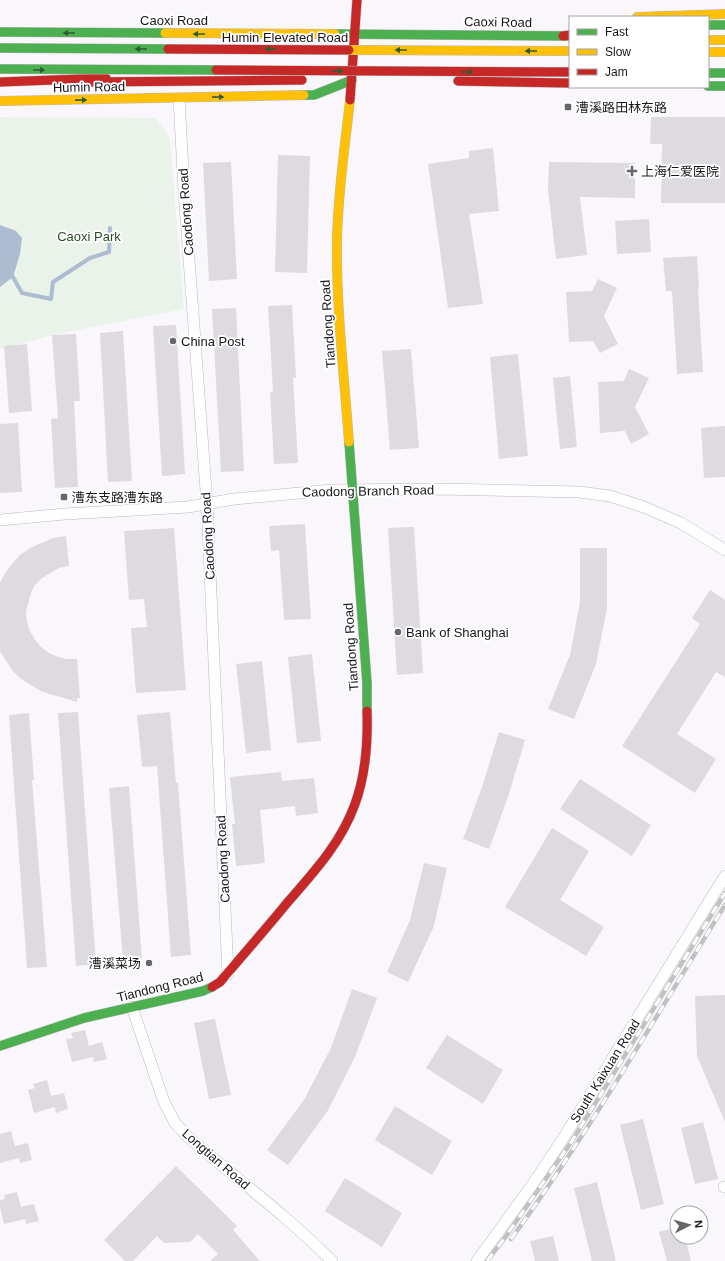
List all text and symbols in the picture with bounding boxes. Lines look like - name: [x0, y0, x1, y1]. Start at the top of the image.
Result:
- street label: Caoxi Road: [140, 13, 208, 28]
- street label: Caoxi Road: [464, 14, 532, 30]
- legend: [569, 16, 709, 88]
- text: Fast: [605, 25, 629, 39]
- one-way arrow: [62, 30, 75, 36]
- street label: Humin Elevated Road: [222, 30, 348, 45]
- one-way arrow: [192, 31, 205, 37]
- text: Slow: [605, 45, 631, 59]
- one-way arrow: [134, 46, 147, 52]
- one-way arrow: [265, 46, 277, 53]
- one-way arrow: [394, 47, 407, 53]
- one-way arrow: [524, 48, 537, 54]
- text: Jam: [605, 65, 628, 79]
- one-way arrow: [33, 67, 46, 73]
- one-way arrow: [331, 68, 344, 74]
- one-way arrow: [461, 69, 474, 75]
- street label: Humin Road: [53, 79, 125, 95]
- one-way arrow: [212, 94, 225, 100]
- one-way arrow: [75, 97, 88, 103]
- place label: 漕溪路田林东路: [575, 100, 667, 115]
- marker: 漕溪路田林东路: [563, 102, 573, 112]
- place label: 上海仁爱医院: [641, 164, 719, 179]
- marker: 上海仁爱医院: [626, 165, 638, 177]
- street label: Caodong Road: [175, 168, 197, 256]
- park label: Caoxi Park: [57, 229, 121, 244]
- street label: Tiandong Road: [317, 279, 339, 369]
- place label: China Post: [181, 334, 245, 349]
- marker: China Post: [168, 336, 178, 346]
- street label: Caodong Branch Road: [302, 482, 434, 500]
- place label: 漕东支路漕东路: [71, 490, 163, 505]
- marker: 漕东支路漕东路: [59, 492, 69, 502]
- street label: Caodong Road: [198, 492, 218, 580]
- street label: Tiandong Road: [340, 602, 362, 692]
- place label: Bank of Shanghai: [406, 625, 509, 640]
- marker: Bank of Shanghai: [393, 627, 403, 637]
- street label: Caodong Road: [213, 815, 233, 903]
- place label: 漕溪菜场: [88, 956, 141, 971]
- marker: 漕溪菜场: [144, 958, 154, 968]
- street label: Tiandong Road: [115, 969, 205, 1005]
- street label: South Kaixuan Road: [567, 1016, 643, 1126]
- street label: Longtian Road: [179, 1126, 253, 1192]
- north arrow: [669, 1205, 709, 1245]
- text: N: [693, 1219, 705, 1229]

